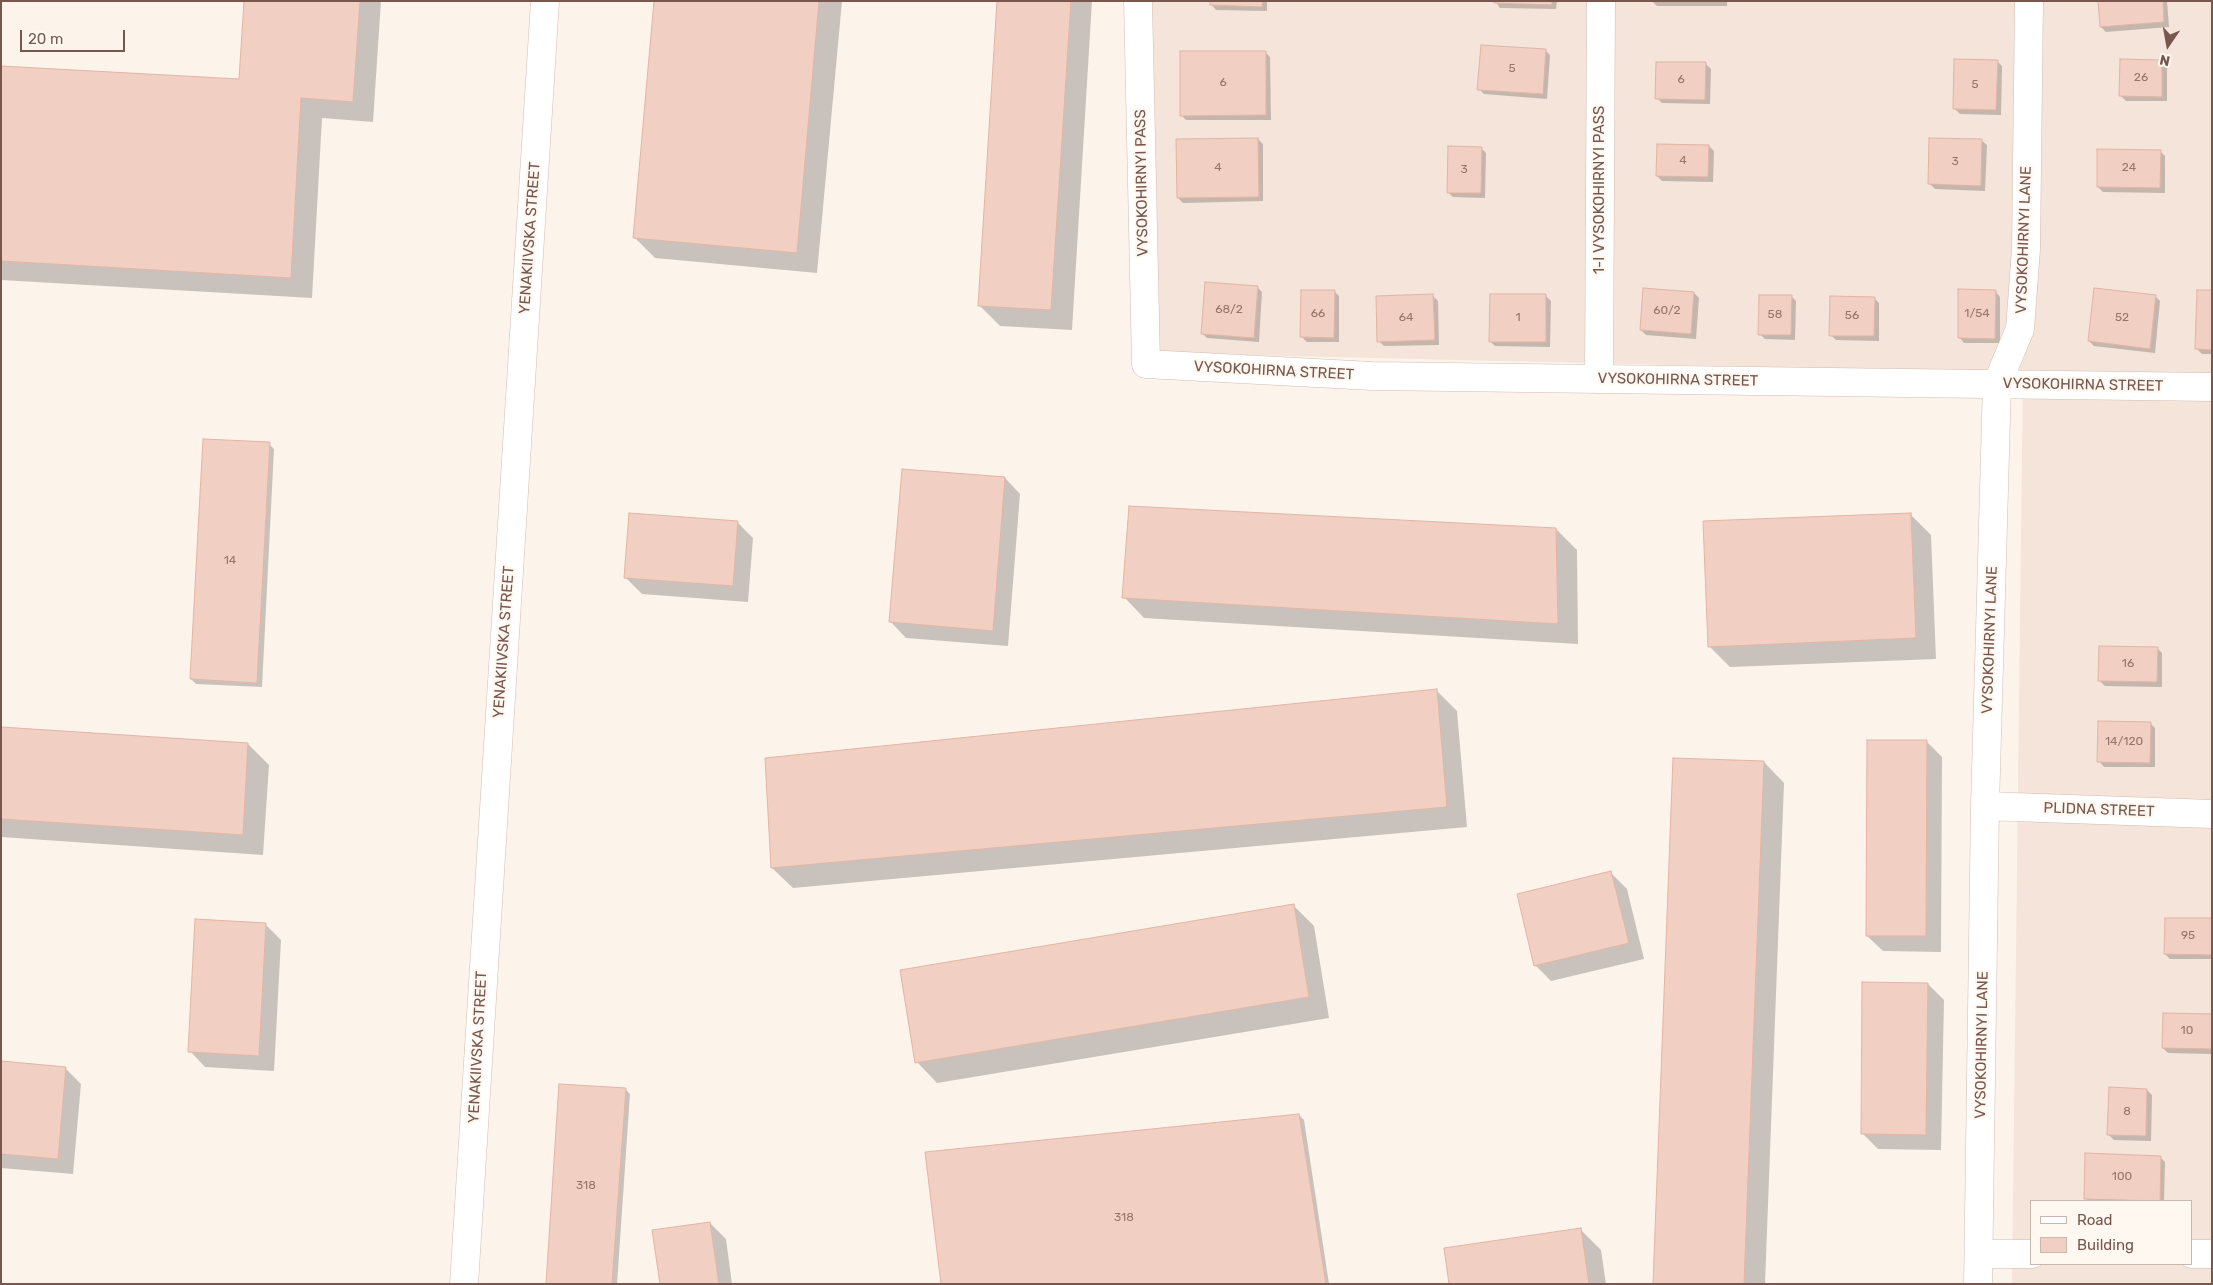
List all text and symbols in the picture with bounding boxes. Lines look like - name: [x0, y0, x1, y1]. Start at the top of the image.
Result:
- scale bar: [22, 20, 128, 52]
- north arrow: [2143, 20, 2193, 70]
- text: 20 m: [28, 30, 63, 48]
- text: N: [2158, 51, 2171, 70]
- house number: 5: [1508, 62, 1516, 76]
- house number: 26: [2134, 71, 2148, 85]
- house number: 6: [1677, 73, 1685, 87]
- house number: 6: [1219, 76, 1227, 90]
- house number: 5: [1971, 78, 1979, 92]
- street label: 1-I VYSOKOHIRNYI PASS: [1591, 106, 1609, 274]
- street label: VYSOKOHIRNYI PASS: [1132, 109, 1152, 257]
- house number: 4: [1679, 154, 1687, 168]
- house number: 3: [1951, 155, 1959, 169]
- street label: YENAKIIVSKA STREET: [516, 161, 544, 315]
- house number: 4: [1214, 161, 1222, 175]
- house number: 24: [2122, 161, 2136, 175]
- house number: 3: [1460, 163, 1468, 177]
- street label: VYSOKOHIRNYI LANE: [2012, 166, 2036, 314]
- house number: 68/2: [1215, 303, 1243, 317]
- house number: 60/2: [1653, 304, 1681, 318]
- house number: 66: [1311, 307, 1325, 321]
- house number: 1/54: [1964, 307, 1990, 321]
- house number: 58: [1768, 308, 1782, 322]
- house number: 56: [1845, 309, 1859, 323]
- house number: 64: [1399, 311, 1413, 325]
- house number: 1: [1515, 311, 1521, 325]
- house number: 52: [2115, 311, 2129, 325]
- street label: VYSOKOHIRNA STREET: [1193, 358, 1355, 384]
- street label: VYSOKOHIRNA STREET: [1598, 370, 1758, 390]
- street label: VYSOKOHIRNA STREET: [2003, 375, 2163, 395]
- house number: 14: [224, 554, 236, 568]
- street label: YENAKIIVSKA STREET: [490, 565, 518, 719]
- street label: VYSOKOHIRNYI LANE: [1978, 566, 2002, 714]
- house number: 16: [2122, 657, 2134, 671]
- house number: 14/120: [2105, 735, 2143, 749]
- street label: PLIDNA STREET: [2043, 799, 2155, 821]
- house number: 95: [2181, 929, 2195, 943]
- street label: YENAKIIVSKA STREET: [465, 970, 491, 1124]
- street label: VYSOKOHIRNYI LANE: [1972, 971, 1992, 1119]
- house number: 10: [2181, 1024, 2193, 1038]
- house number: 8: [2123, 1105, 2131, 1119]
- house number: 100: [2112, 1170, 2132, 1184]
- house number: 318: [576, 1179, 596, 1193]
- legend: [2030, 1200, 2193, 1265]
- house number: 318: [1114, 1211, 1134, 1225]
- text: Road: [2077, 1211, 2113, 1229]
- text: Building: [2077, 1236, 2134, 1254]

